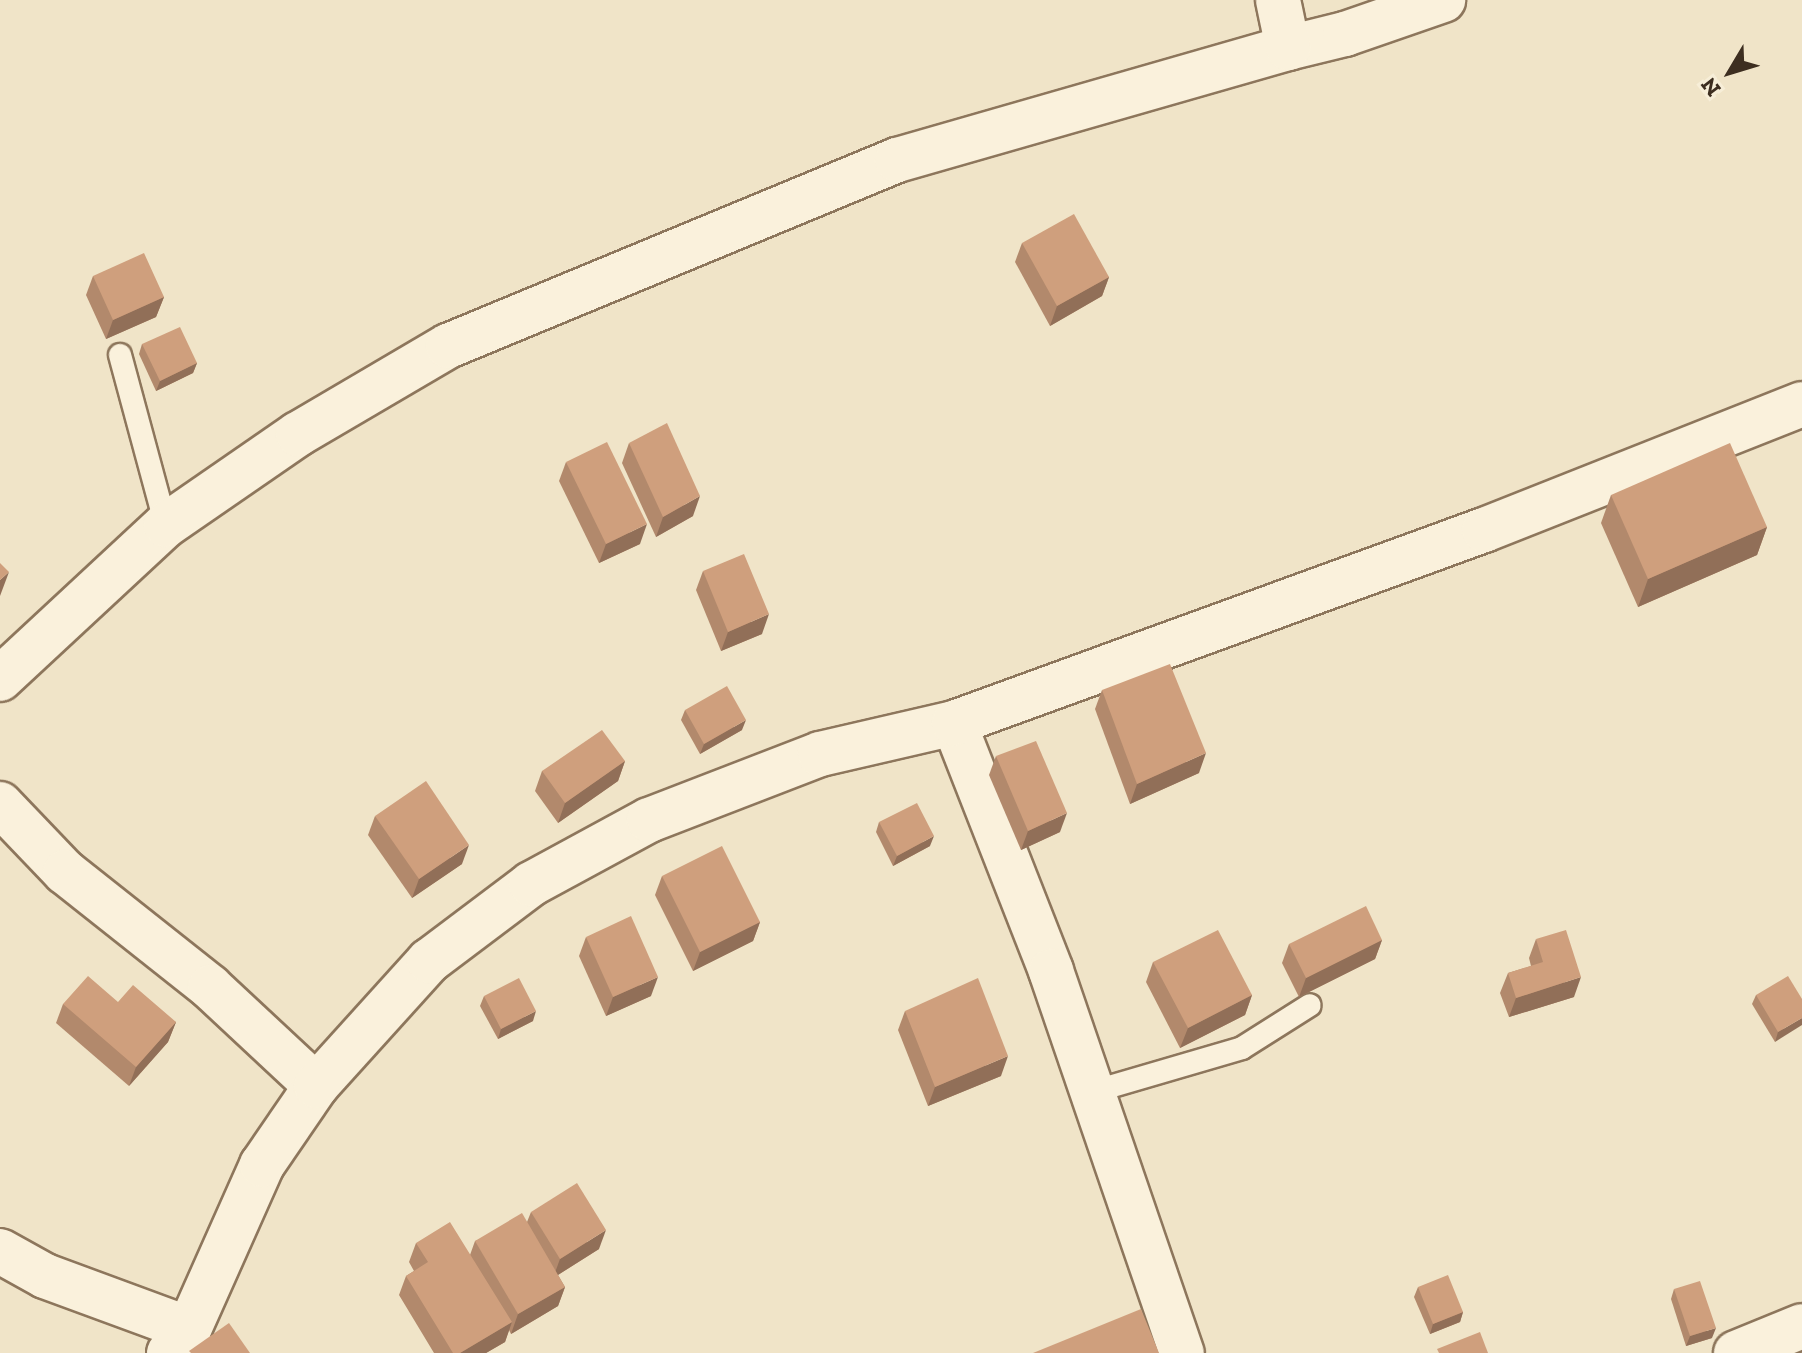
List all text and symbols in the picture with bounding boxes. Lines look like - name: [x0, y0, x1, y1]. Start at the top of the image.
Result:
- north arrow: [1690, 32, 1770, 112]
- text: N: [1695, 72, 1726, 102]

